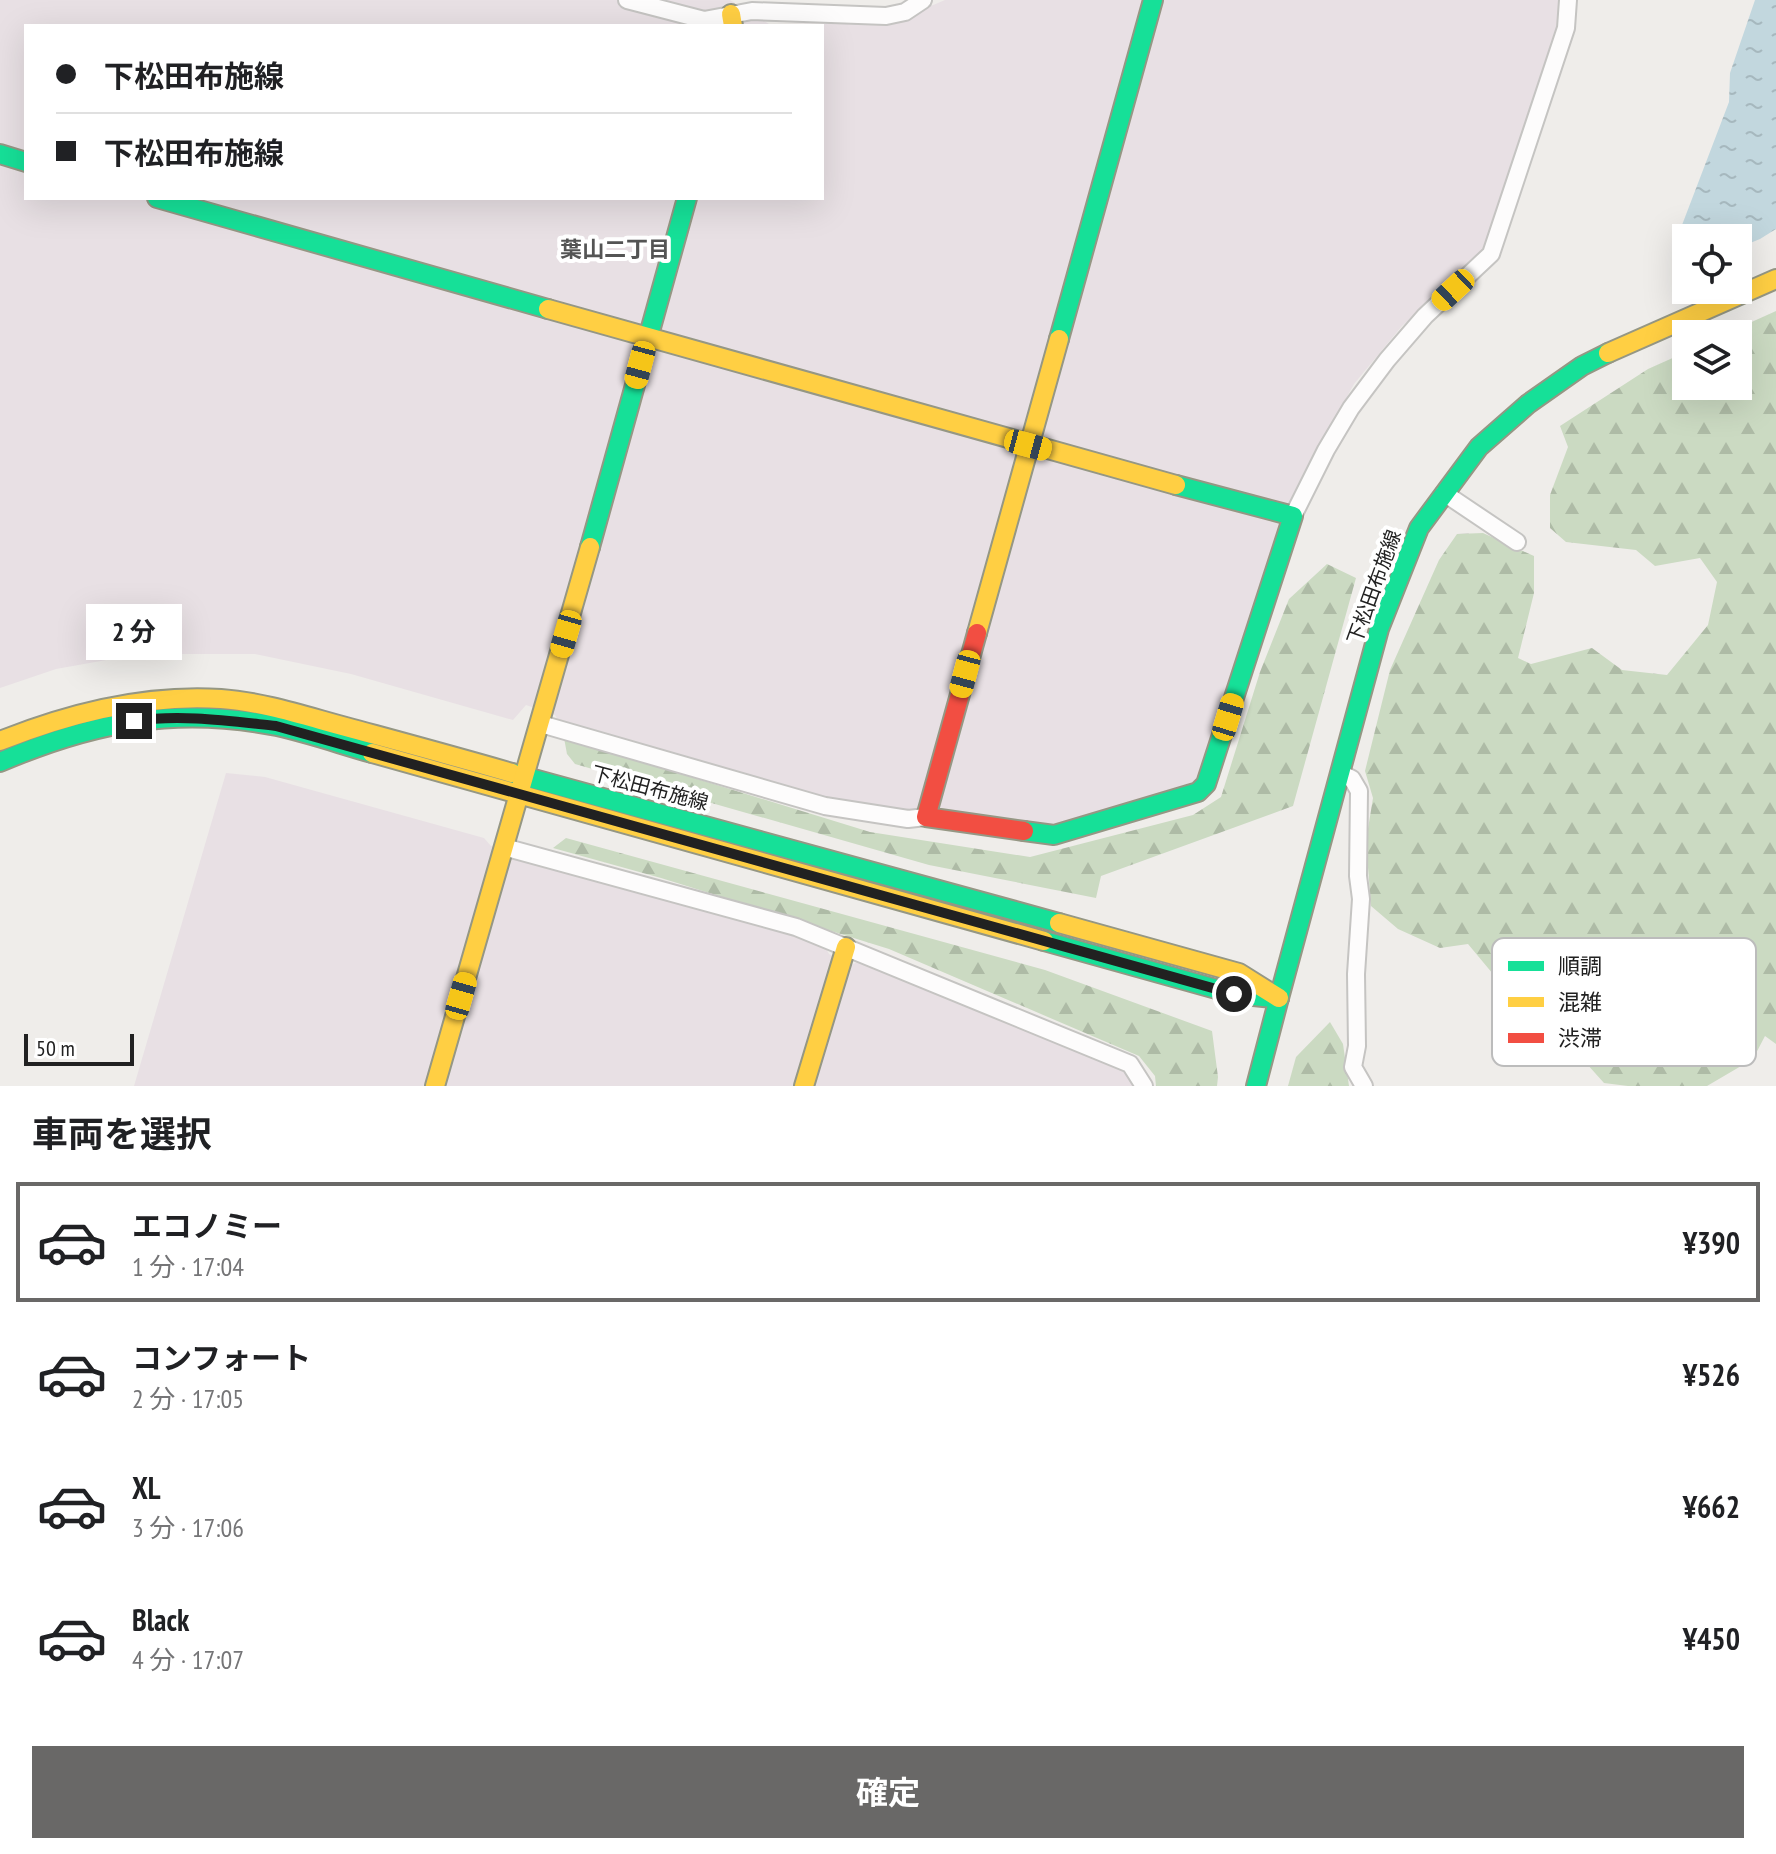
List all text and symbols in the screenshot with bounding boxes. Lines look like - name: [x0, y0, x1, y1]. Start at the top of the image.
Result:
- text: 下松田布施線: [104, 56, 284, 95]
- text: 下松田布施線: [104, 133, 284, 172]
- map controls: [1672, 224, 1752, 400]
- button: locate: [1672, 224, 1752, 304]
- district label: 葉山二丁目: [560, 235, 670, 263]
- car: [1427, 265, 1479, 315]
- button: layers: [1672, 320, 1752, 400]
- car: [622, 339, 658, 391]
- car: [1002, 427, 1054, 463]
- street label: 下松田布施線: [1341, 526, 1407, 648]
- callout: 2 分: [86, 605, 182, 661]
- car: [548, 608, 584, 660]
- text: 2 分: [112, 615, 156, 648]
- car: [947, 648, 983, 700]
- car: [1210, 691, 1246, 743]
- route end: [116, 703, 152, 739]
- street label: 下松田布施線: [589, 760, 711, 816]
- legend: [1492, 938, 1756, 1066]
- text: 順調: [1558, 952, 1602, 980]
- car: [443, 970, 479, 1022]
- route start: [1216, 976, 1252, 1012]
- text: 混雑: [1558, 988, 1602, 1016]
- text: 渋滞: [1558, 1024, 1602, 1052]
- scale bar: [24, 1030, 134, 1066]
- text: 50 m: [36, 1034, 75, 1062]
- text: 車両を選択: [32, 1110, 212, 1157]
- icon: car: [36, 1206, 108, 1278]
- text: エコノミー: [132, 1206, 282, 1245]
- text: ¥390: [1683, 1223, 1740, 1262]
- text: 1 分 · 17:04: [132, 1250, 244, 1283]
- icon: car: [36, 1338, 108, 1410]
- text: コンフォート: [132, 1338, 311, 1377]
- text: ¥526: [1683, 1355, 1740, 1394]
- text: 2 分 · 17:05: [132, 1382, 244, 1415]
- text: XL: [132, 1468, 161, 1507]
- icon: car: [36, 1470, 108, 1542]
- text: ¥662: [1683, 1487, 1740, 1526]
- text: 3 分 · 17:06: [132, 1511, 244, 1544]
- text: Black: [132, 1600, 189, 1639]
- icon: car: [36, 1602, 108, 1674]
- text: ¥450: [1683, 1619, 1740, 1658]
- text: 4 分 · 17:07: [132, 1643, 244, 1676]
- button: 確定: [32, 1746, 1744, 1838]

